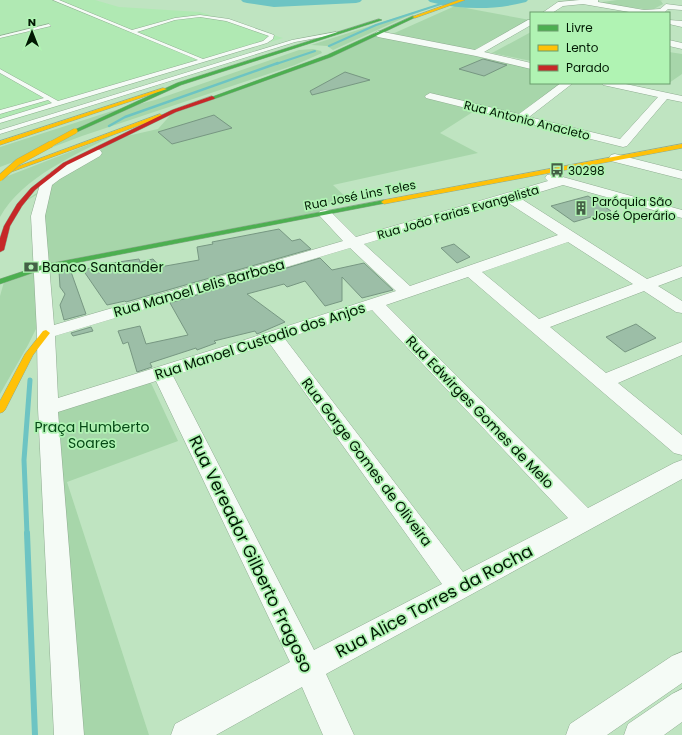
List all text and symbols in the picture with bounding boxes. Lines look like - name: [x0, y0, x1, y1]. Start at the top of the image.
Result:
- north arrow: [12, 12, 52, 52]
- legend: [530, 12, 670, 84]
- text: N: [28, 14, 36, 30]
- text: Livre: [566, 19, 593, 36]
- text: Lento: [566, 39, 599, 56]
- text: Parado: [566, 59, 610, 76]
- street label: Rua Antonio Anacleto: [462, 96, 592, 144]
- bus stop icon: 30298: [549, 162, 565, 178]
- place label: 30298: [568, 162, 605, 179]
- street label: Rua José Lins Teles: [303, 176, 417, 214]
- street label: Rua João Farias Evangelista: [375, 181, 541, 243]
- place label: Paróquia São José Operário: [592, 193, 676, 224]
- building icon: Paróquia São José Operário: [573, 200, 589, 216]
- street label: Rua Manoel Lelis Barbosa: [111, 254, 287, 322]
- place label: Banco Santander: [42, 257, 164, 277]
- bank icon: Banco Santander: [23, 259, 39, 275]
- street label: Rua Manoel Custodio dos Anjos: [152, 297, 368, 385]
- street label: Rua Edwirges Gomes de Melo: [401, 331, 559, 493]
- street label: Rua Gorge Gomes de Oliveira: [297, 374, 437, 550]
- park label: Praça Humberto Soares: [35, 417, 150, 453]
- street label: Rua Vereador Gilberto Fragoso: [183, 431, 319, 677]
- street label: Rua Alice Torres da Rocha: [331, 539, 537, 663]

